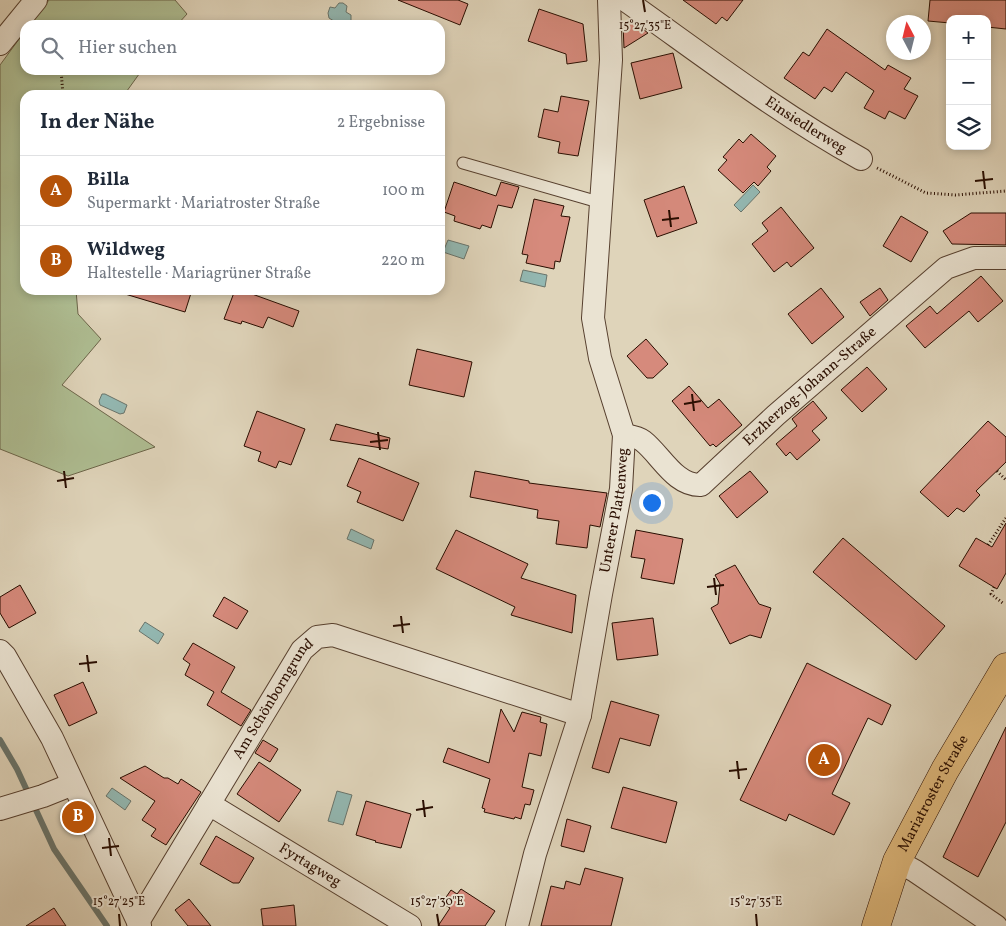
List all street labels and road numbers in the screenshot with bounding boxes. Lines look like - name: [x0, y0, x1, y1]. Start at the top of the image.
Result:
- street label: Einsiedlerweg: [761, 92, 851, 159]
- street label: Erzherzog-Johann-Straße: [738, 322, 881, 451]
- street label: Unterer Plattenweg: [595, 447, 634, 575]
- street label: Am Schönborngrund: [228, 634, 319, 763]
- street label: Mariatroster Straße: [893, 731, 974, 856]
- street label: Fyrtagweg: [275, 838, 345, 892]

